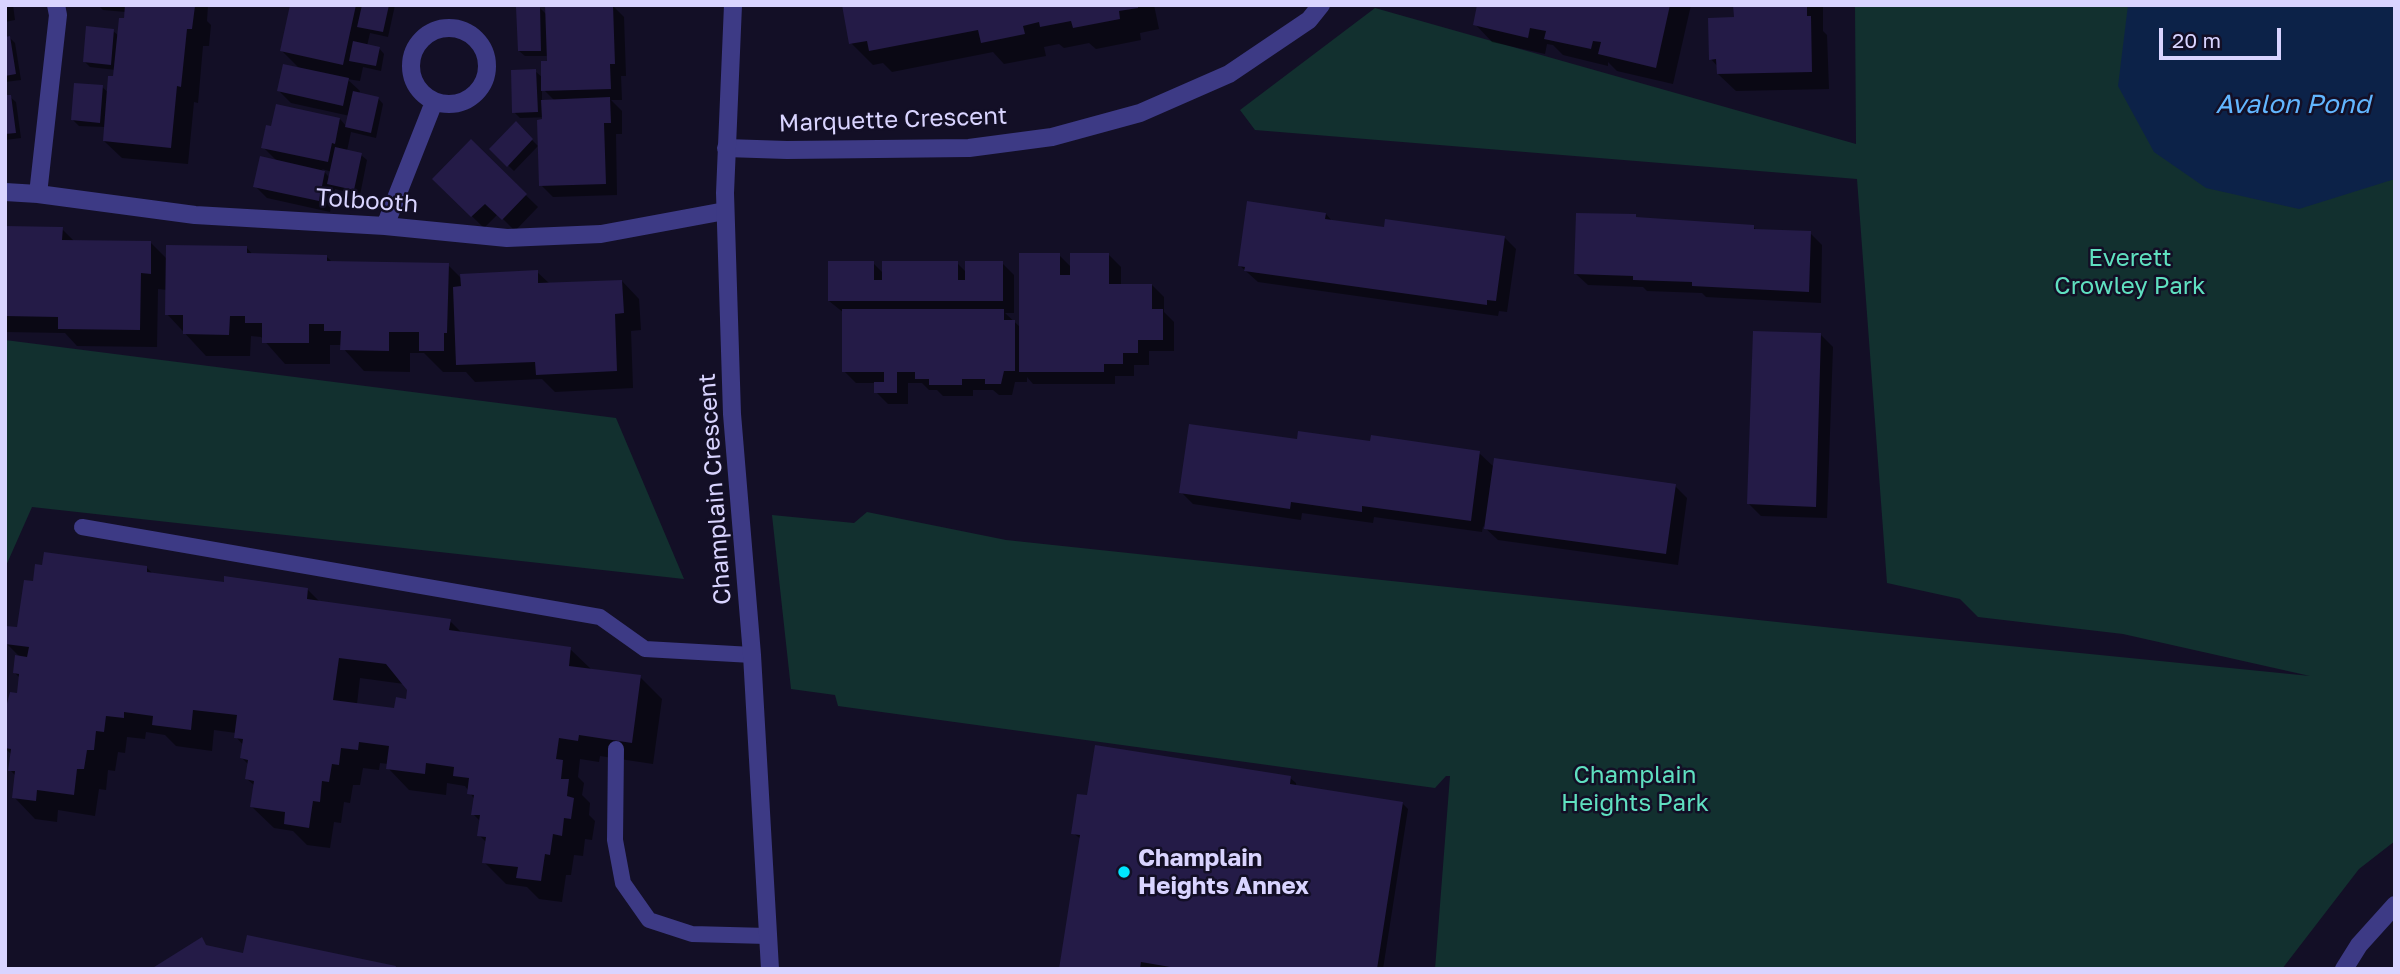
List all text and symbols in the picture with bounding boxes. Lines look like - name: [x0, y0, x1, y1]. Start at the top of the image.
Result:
- scale bar: [2162, 14, 2284, 58]
- text: 20 m: [2172, 27, 2221, 53]
- water label: Avalon Pond: [2216, 89, 2370, 121]
- street label: Marquette Crescent: [778, 102, 1008, 138]
- street label: Tolbooth: [315, 183, 419, 219]
- park label: Everett Crowley Park: [2054, 244, 2206, 300]
- street label: Champlain Crescent: [693, 372, 737, 606]
- park label: Champlain Heights Park: [1561, 761, 1709, 817]
- place label: Champlain Heights Annex: [1138, 844, 1309, 900]
- marker: Champlain Heights Annex: [1116, 864, 1132, 880]

